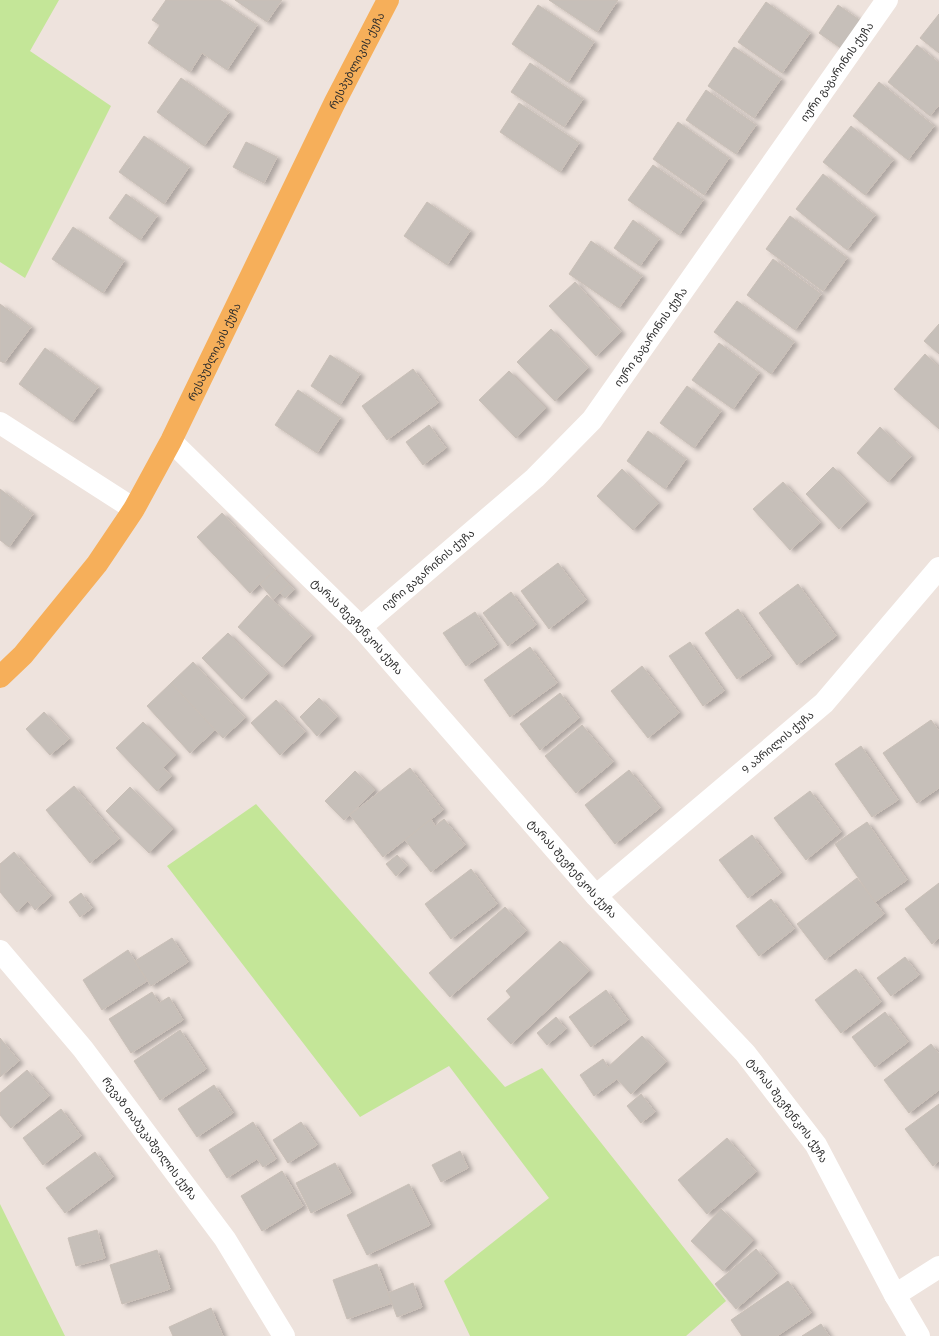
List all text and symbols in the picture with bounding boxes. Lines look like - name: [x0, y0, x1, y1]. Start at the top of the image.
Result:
- street label: რესპუბლიკის ქუჩა: [326, 10, 387, 111]
- street label: იური გაგარინის ქუჩა: [797, 19, 876, 124]
- street label: იური გაგარინის ქუჩა: [611, 284, 690, 389]
- street label: რესპუბლიკის ქუჩა: [185, 300, 244, 403]
- street label: იური გაგარინის ქუჩა: [378, 526, 477, 614]
- street label: ტარას შევჩენკოს ქუჩა: [308, 575, 406, 677]
- street label: 9 აპრილის ქუჩა: [739, 708, 817, 777]
- street label: ტარას შევჩენკოს ქუჩა: [525, 816, 620, 921]
- street label: ტარას შევჩენკოს ქუჩა: [744, 1055, 831, 1165]
- street label: რევაზ თაბუკაშვილის ქუჩა: [99, 1074, 200, 1203]

